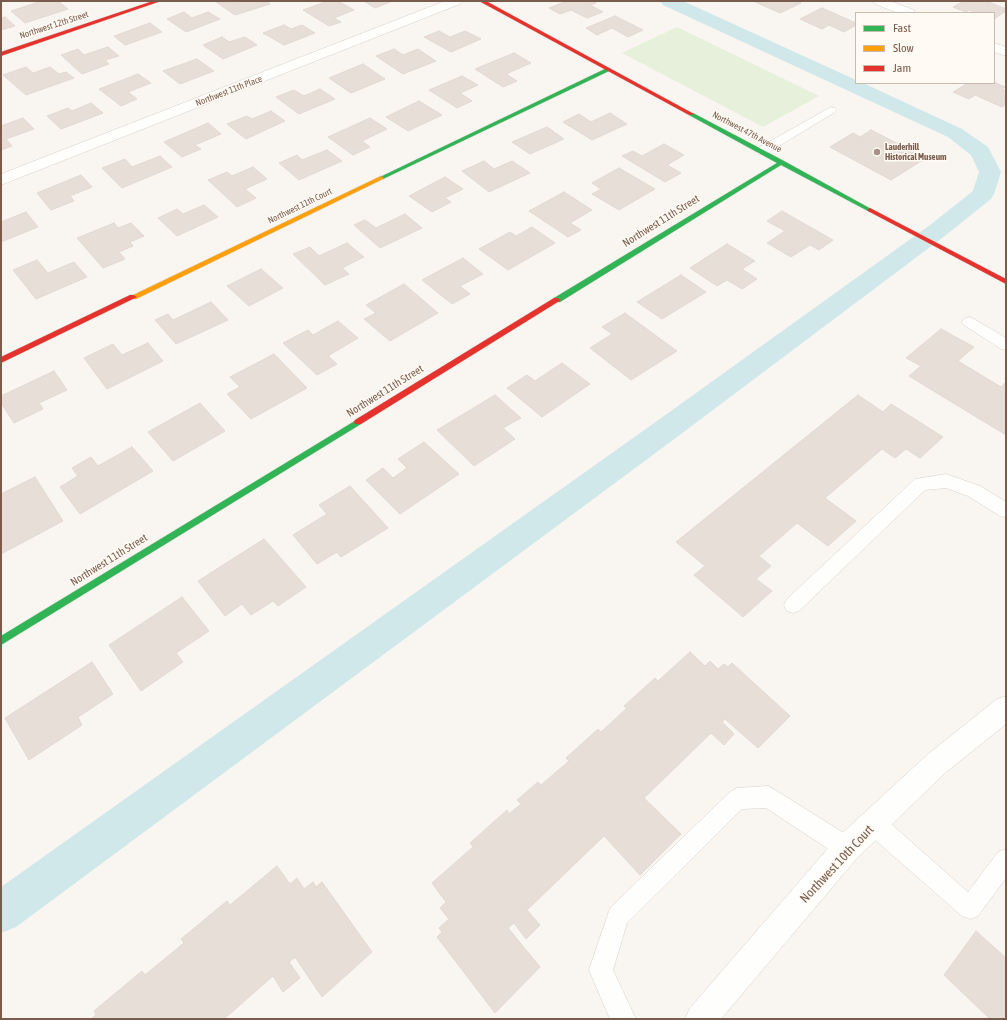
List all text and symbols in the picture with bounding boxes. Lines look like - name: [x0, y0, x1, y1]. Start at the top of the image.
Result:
- street label: Northwest 12th Street: [18, 9, 90, 41]
- legend: [855, 12, 995, 84]
- text: Fast: [893, 21, 911, 35]
- text: Slow: [893, 41, 914, 55]
- text: Jam: [893, 61, 911, 75]
- street label: Northwest 11th Place: [194, 73, 264, 109]
- street label: Northwest 47th Avenue: [710, 109, 784, 155]
- place label: Lauderhill Historical Museum: [885, 142, 947, 163]
- marker: Lauderhill Historical Museum: [872, 147, 882, 157]
- street label: Northwest 11th Court: [266, 186, 334, 226]
- street label: Northwest 11th Street: [620, 192, 702, 250]
- street label: Northwest 11th Street: [344, 362, 426, 420]
- street label: Northwest 11th Street: [68, 531, 150, 589]
- street label: Northwest 10th Court: [797, 822, 877, 906]

